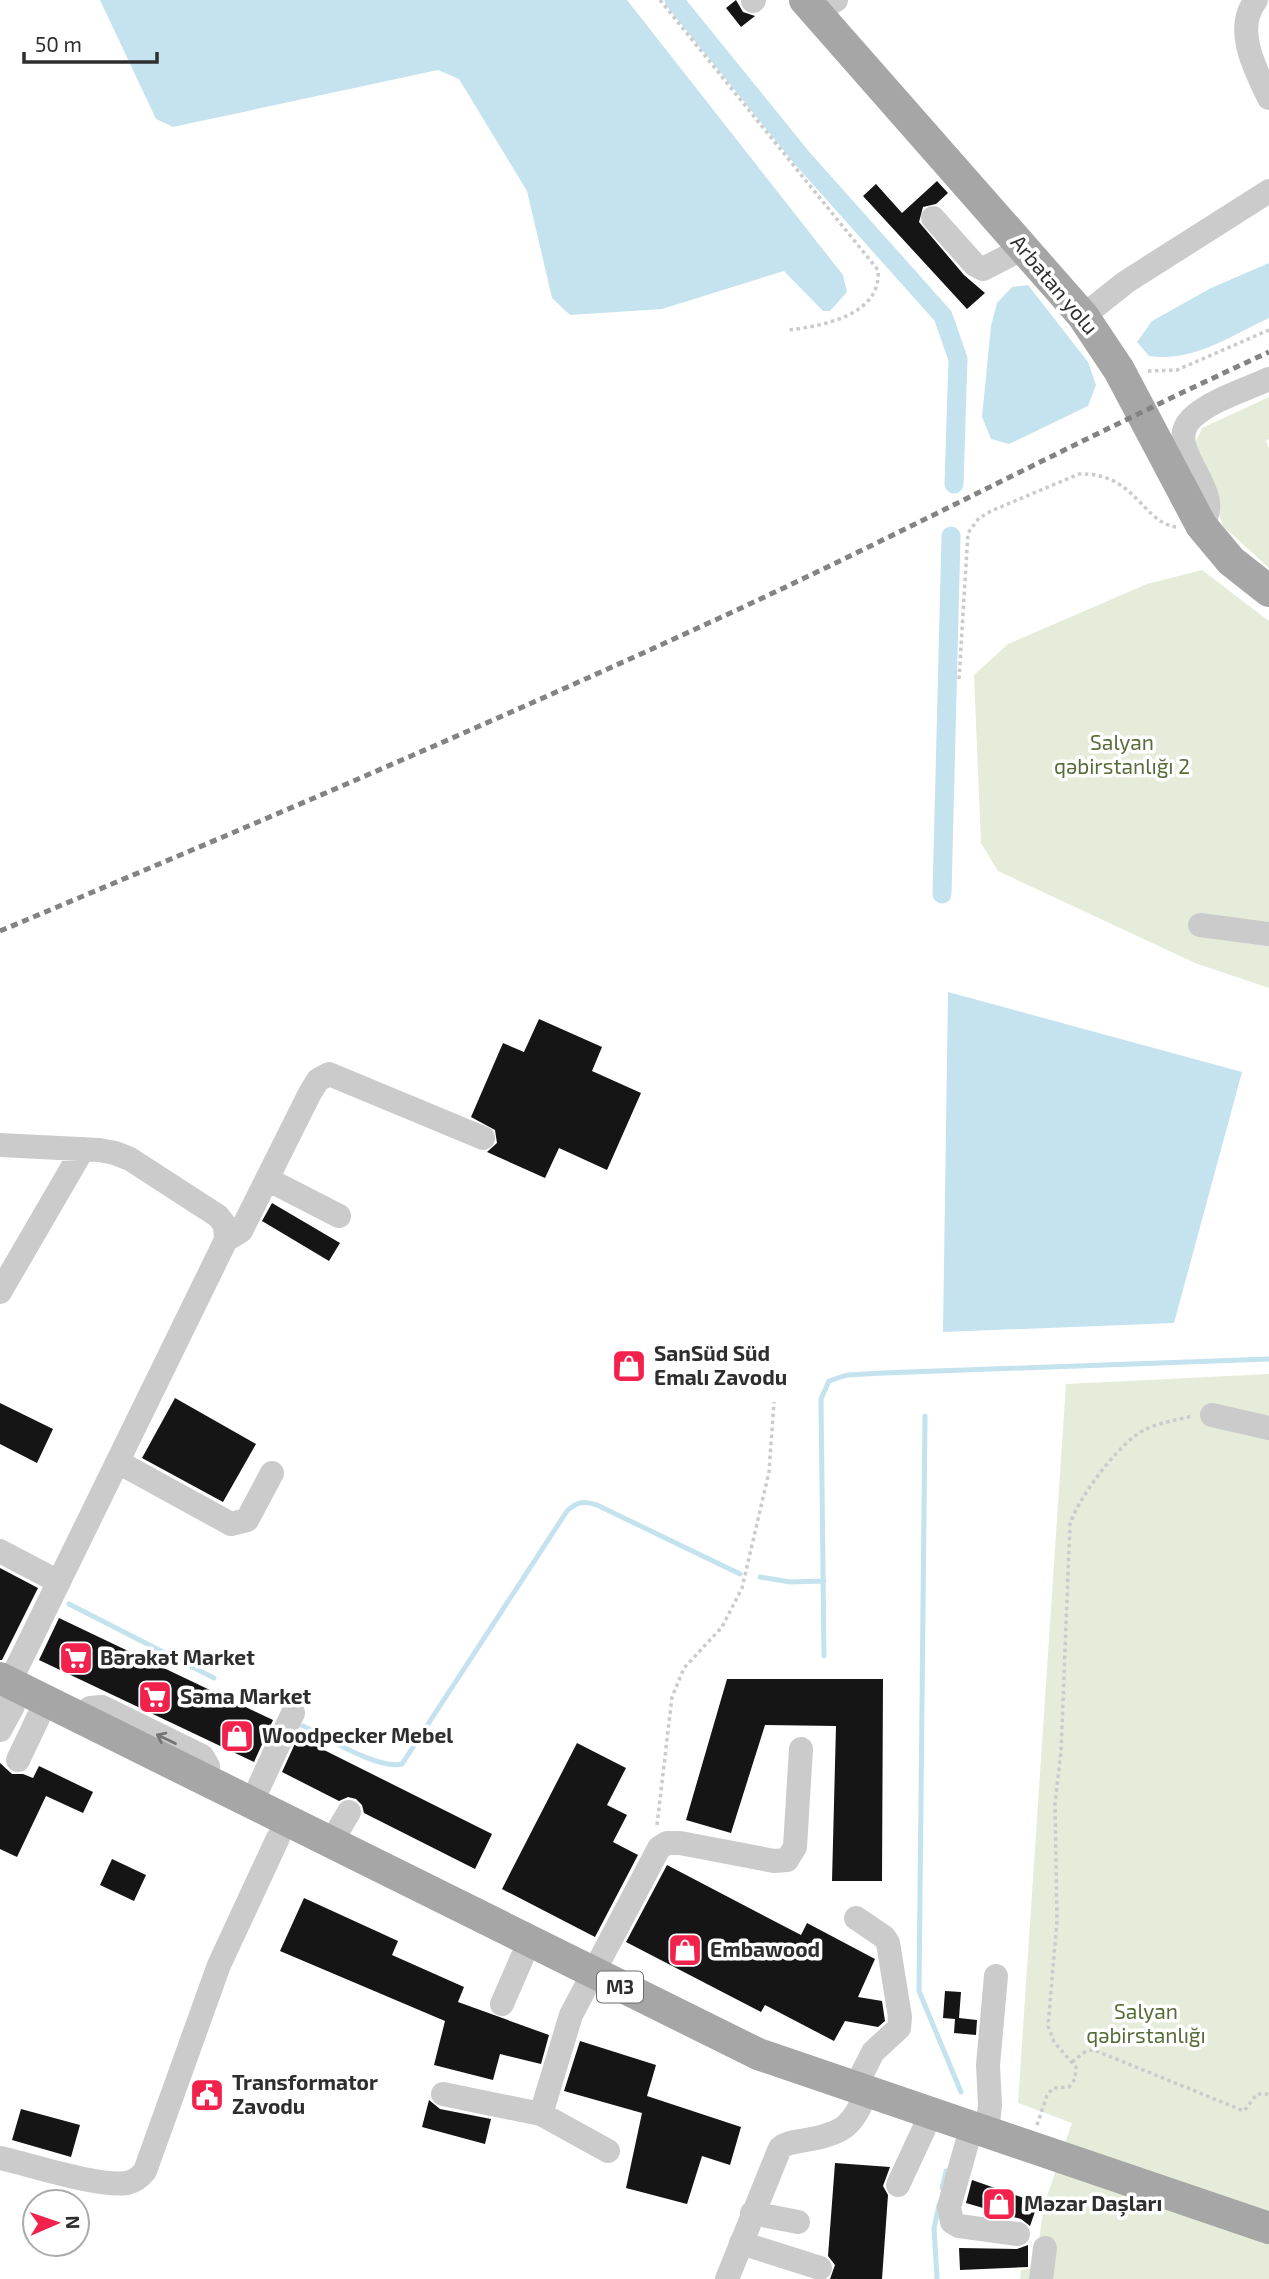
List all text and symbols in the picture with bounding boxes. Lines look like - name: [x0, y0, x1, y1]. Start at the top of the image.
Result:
- scale bar: [24, 21, 158, 65]
- text: 50 m: [35, 31, 82, 56]
- street label: Arbatan yolu: [1006, 229, 1104, 339]
- park label: Salyan qəbirstanlığı 2: [1054, 729, 1190, 778]
- place label: SanSüd Süd Emalı Zavodu: [654, 1340, 787, 1389]
- shop icon: SanSüd Süd Emalı Zavodu: [610, 1347, 648, 1385]
- supermarket icon: Bərəkət Market: [57, 1639, 95, 1677]
- place label: Bərəkət Market: [100, 1644, 255, 1669]
- supermarket icon: Səma Market: [136, 1678, 174, 1716]
- place label: Səma Market: [180, 1683, 312, 1708]
- shop icon: Woodpecker Mebel: [218, 1717, 256, 1755]
- place label: Woodpecker Mebel: [262, 1722, 453, 1747]
- one-way arrow: [156, 1731, 177, 1745]
- shop icon: Embawood: [666, 1931, 704, 1969]
- place label: Embawood: [710, 1936, 820, 1961]
- road number: M3: [597, 1971, 643, 2002]
- park label: Salyan qəbirstanlığı: [1086, 1998, 1206, 2047]
- place label: Transformator Zavodu: [232, 2069, 378, 2118]
- public building icon: Transformator Zavodu: [188, 2076, 226, 2114]
- shop icon: Məzar Daşları: [980, 2185, 1018, 2223]
- north arrow: [21, 2188, 91, 2258]
- place label: Məzar Daşları: [1024, 2190, 1162, 2217]
- text: N: [62, 2215, 85, 2230]

